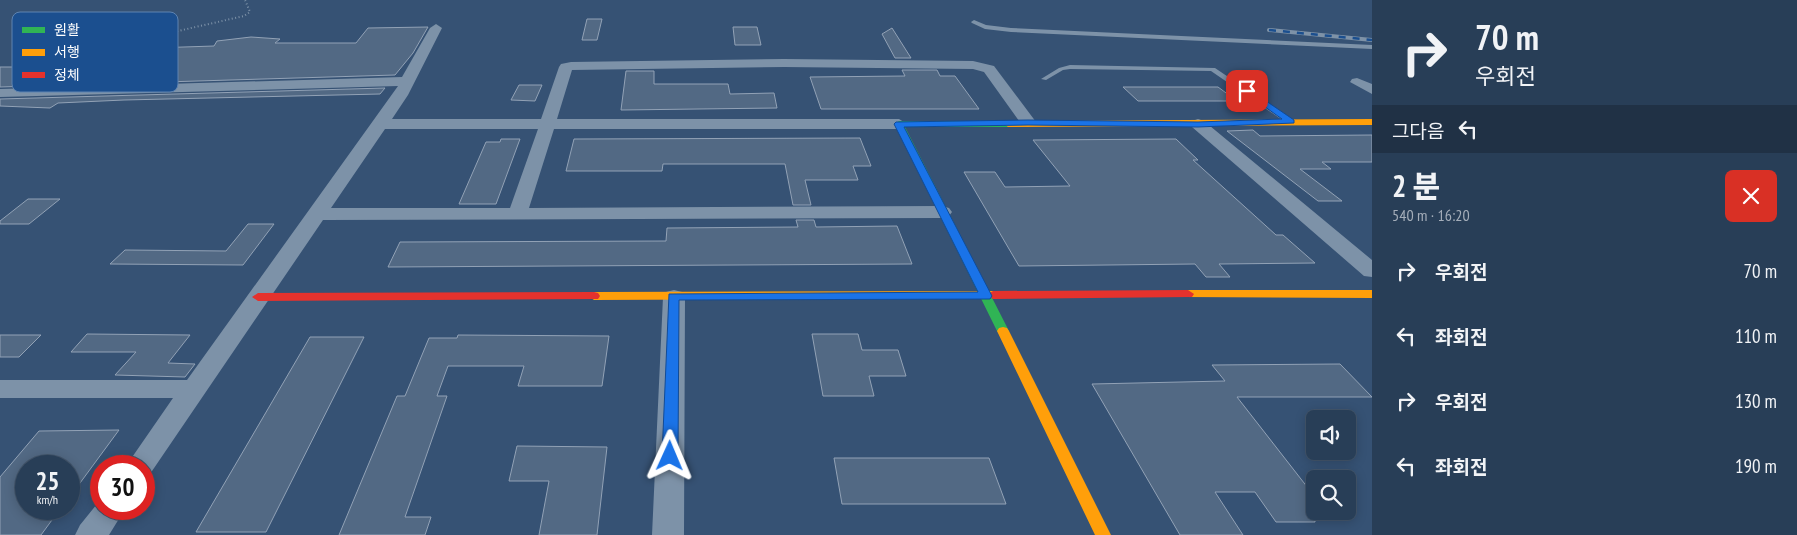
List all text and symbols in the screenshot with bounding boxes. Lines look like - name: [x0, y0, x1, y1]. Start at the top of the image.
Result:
- legend: [12, 12, 178, 92]
- text: 70 m: [1475, 14, 1539, 60]
- icon: right: [1392, 20, 1457, 85]
- text: 원활: [54, 21, 80, 39]
- text: 서행: [54, 43, 80, 61]
- text: 우회전: [1475, 62, 1536, 90]
- text: 정체: [54, 66, 80, 84]
- pin: [1226, 70, 1268, 112]
- icon: arrive: [1233, 77, 1261, 105]
- icon: left: [1454, 115, 1482, 143]
- text: 그다음: [1392, 119, 1444, 143]
- text: 2 분: [1392, 166, 1440, 205]
- button: close: [1725, 170, 1777, 222]
- text: 540 m · 16:20: [1392, 205, 1470, 225]
- icon: right: [1392, 257, 1420, 285]
- text: 70 m: [1744, 259, 1777, 283]
- text: 우회전: [1435, 260, 1487, 284]
- icon: left: [1392, 322, 1420, 350]
- text: 110 m: [1735, 324, 1777, 348]
- text: 좌회전: [1435, 325, 1487, 349]
- icon: right: [1392, 387, 1420, 415]
- text: 130 m: [1735, 389, 1777, 413]
- text: 우회전: [1435, 390, 1487, 414]
- map controls: [1306, 410, 1356, 520]
- button: sound: [1306, 410, 1356, 460]
- position arrow: [643, 429, 695, 481]
- icon: left: [1392, 452, 1420, 480]
- text: 190 m: [1735, 454, 1777, 478]
- speed limit sign: 30: [90, 455, 155, 520]
- text: 좌회전: [1435, 455, 1487, 479]
- text: 25: [36, 465, 59, 497]
- button: search: [1306, 470, 1356, 520]
- text: km/h: [37, 492, 58, 507]

